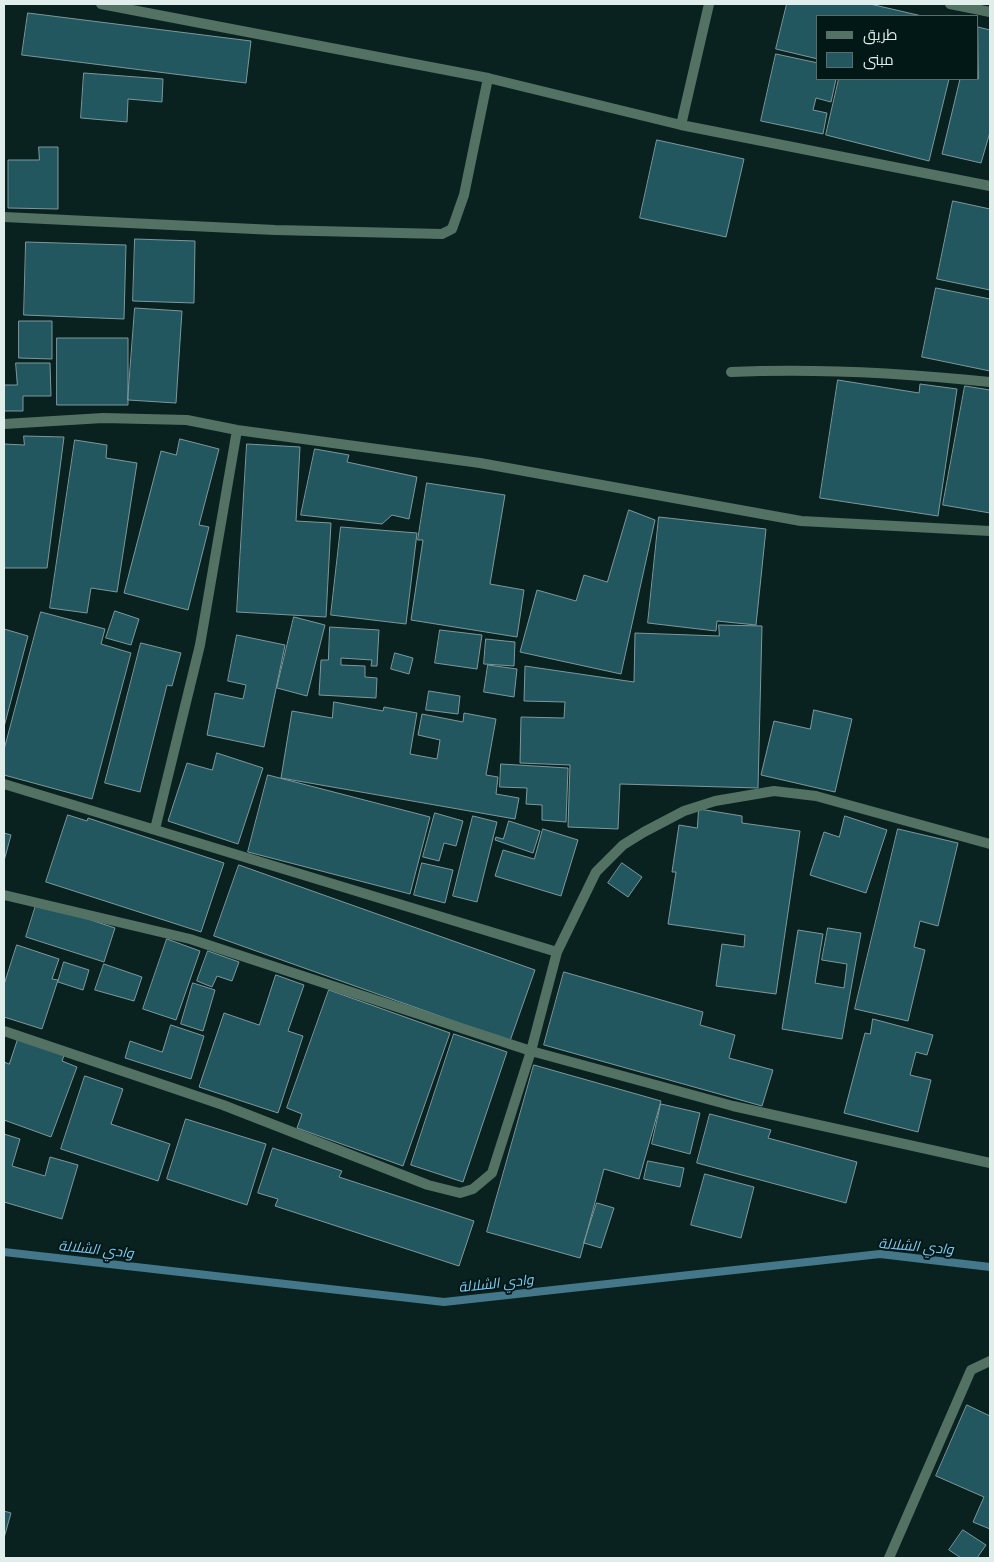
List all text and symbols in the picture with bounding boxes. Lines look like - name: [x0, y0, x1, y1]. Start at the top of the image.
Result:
- legend: [816, 15, 979, 80]
- text: طريق: [863, 25, 897, 44]
- text: مبنى: [863, 50, 894, 69]
- water label: وادي الشلالة: [878, 1235, 954, 1259]
- water label: وادي الشلالة: [58, 1238, 134, 1262]
- water label: وادي الشلالة: [458, 1272, 534, 1296]

